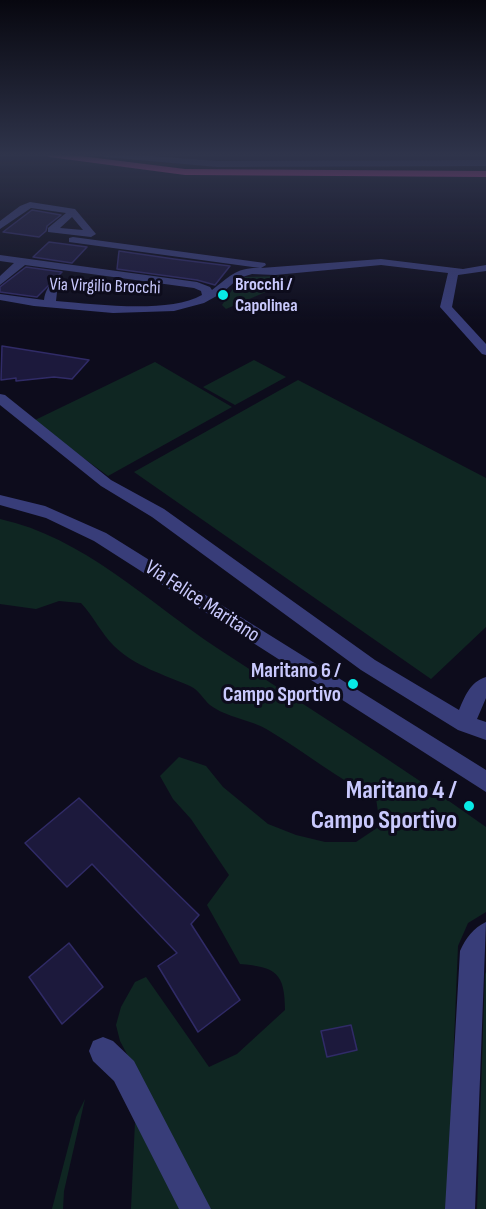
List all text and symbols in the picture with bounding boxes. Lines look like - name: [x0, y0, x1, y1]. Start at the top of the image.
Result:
- street label: Via Virgilio Brocchi: [49, 274, 161, 300]
- place label: Brocchi / Capolinea: [235, 274, 298, 316]
- marker: Brocchi / Capolinea: [216, 288, 230, 302]
- street label: Via Felice Maritano: [140, 556, 264, 648]
- place label: Maritano 6 / Campo Sportivo: [223, 659, 341, 709]
- marker: Maritano 6 / Campo Sportivo: [346, 677, 360, 691]
- place label: Maritano 4 / Campo Sportivo: [311, 775, 457, 837]
- marker: Maritano 4 / Campo Sportivo: [462, 799, 476, 813]

